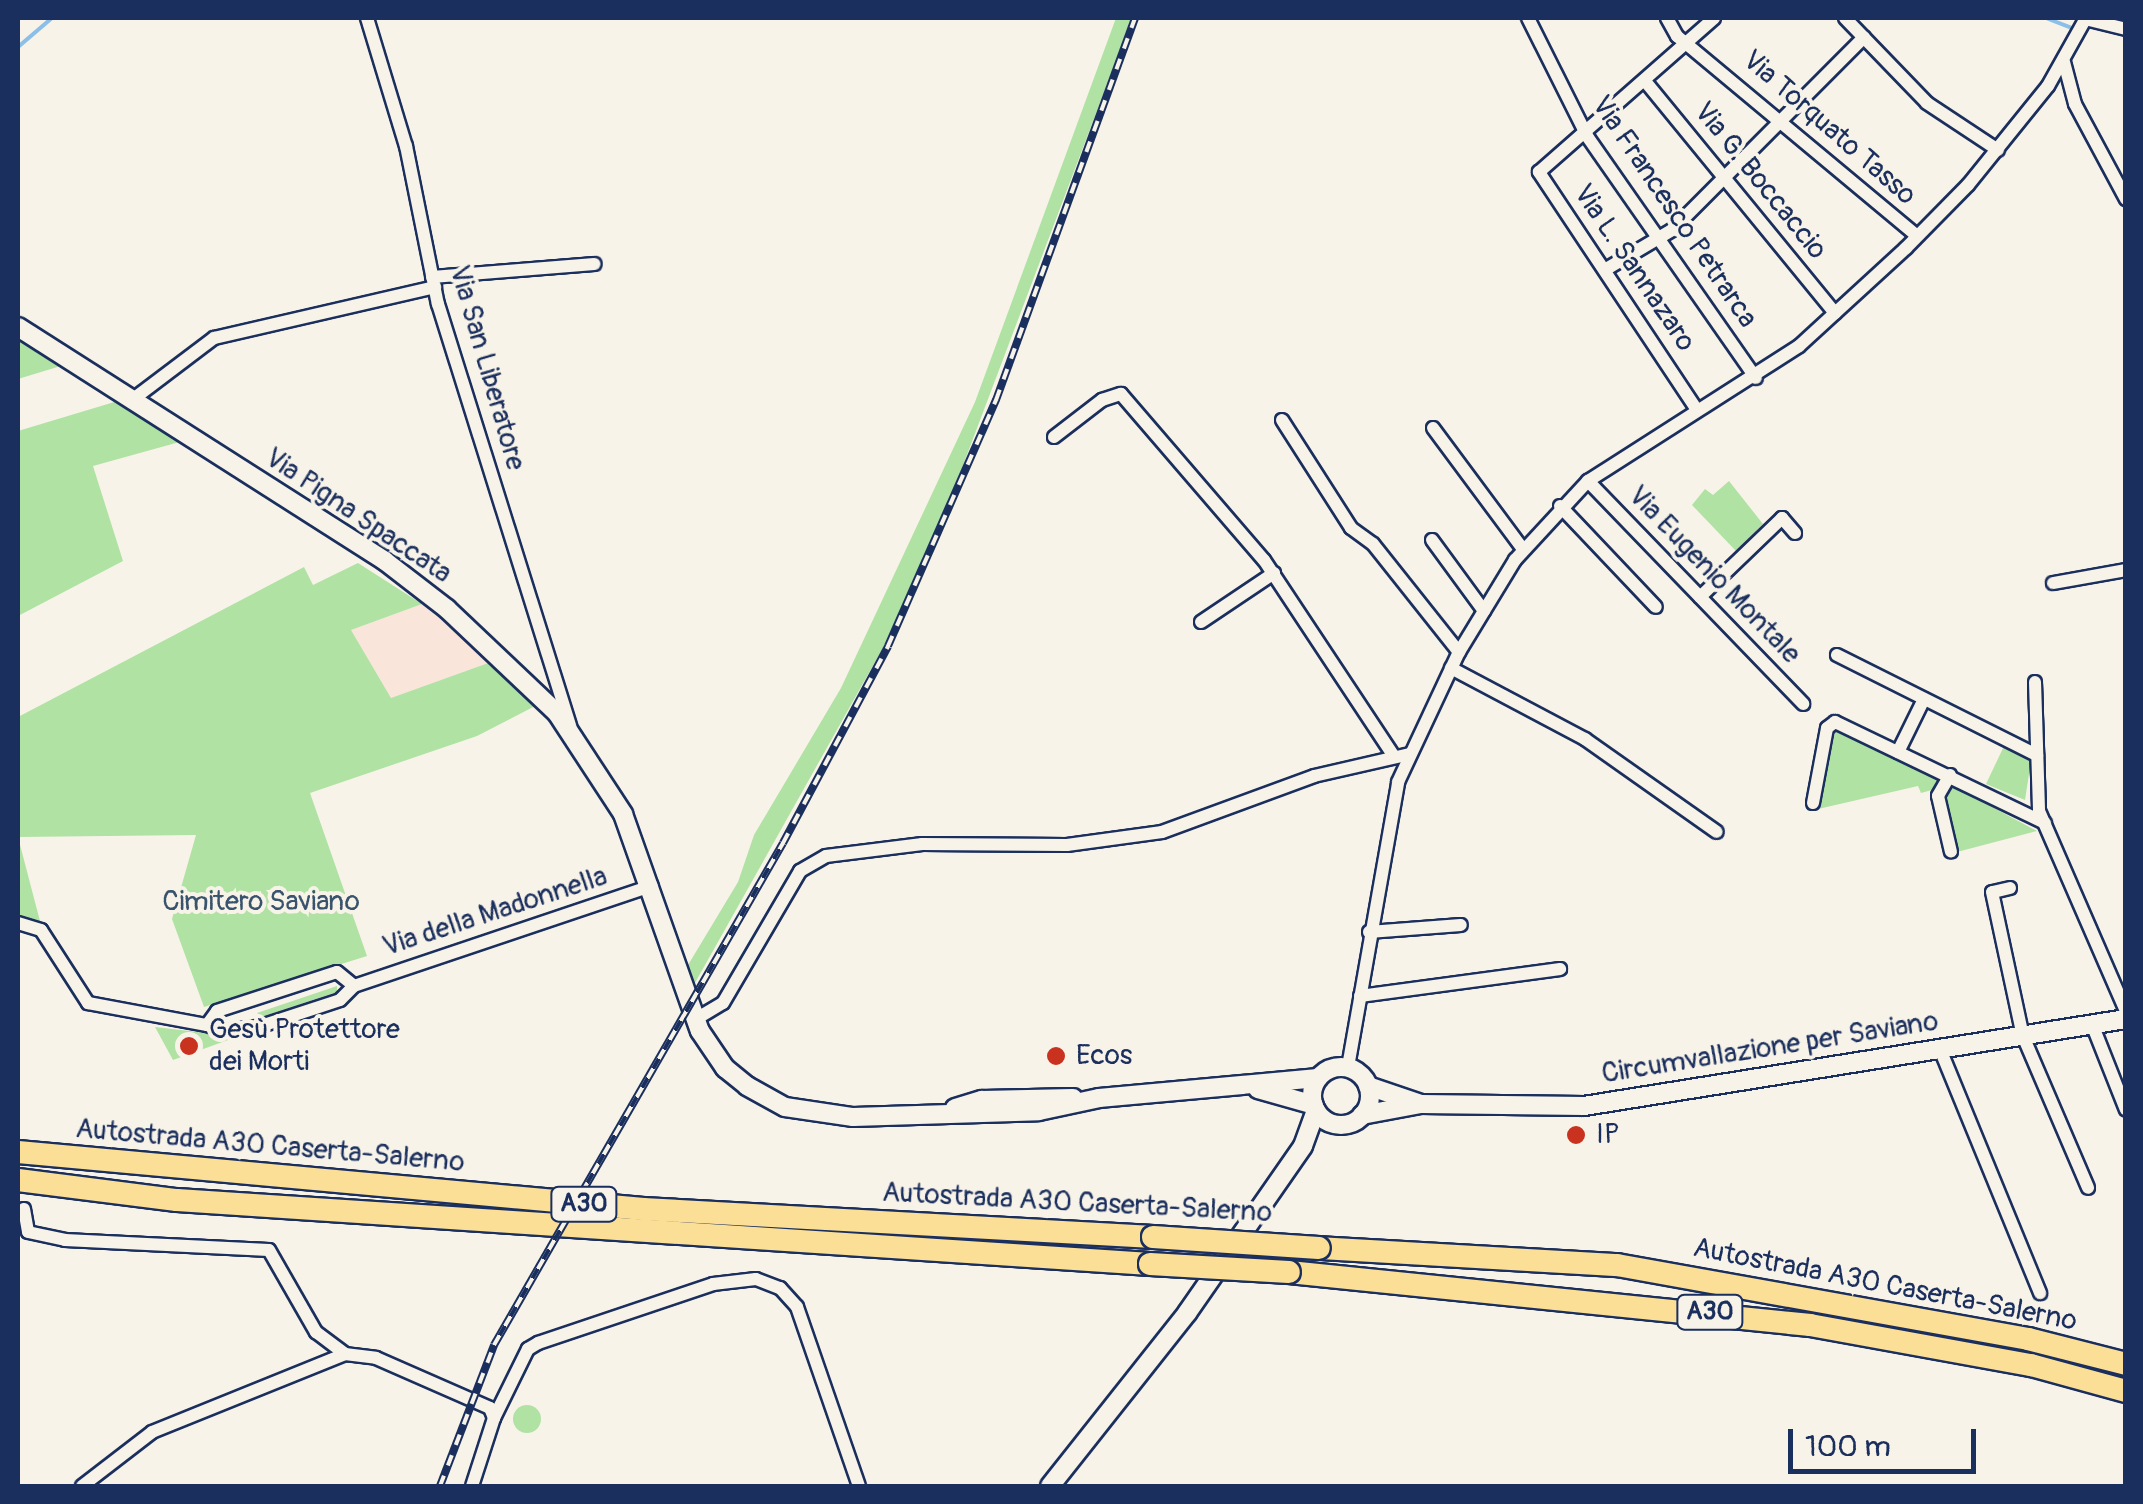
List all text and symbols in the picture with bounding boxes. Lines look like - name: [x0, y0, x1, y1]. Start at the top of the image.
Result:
- street label: Via Torquato Tasso: [1735, 44, 1923, 212]
- street label: Via Francesco Petrarca: [1584, 90, 1764, 334]
- street label: Via G. Boccaccio: [1686, 96, 1834, 266]
- street label: Via L. Sannazaro: [1566, 178, 1702, 358]
- street label: Via San Liberatore: [442, 262, 532, 474]
- street label: Via Pigna Spaccata: [258, 441, 458, 591]
- street label: Via Eugenio Montale: [1621, 479, 1807, 671]
- street label: Via della Madonnella: [379, 860, 611, 964]
- park label: Cimitero Saviano: [162, 885, 360, 919]
- street label: Circumvallazione per Saviano: [1599, 1005, 1941, 1091]
- place label: Gesù Protettore dei Morti: [209, 1013, 400, 1079]
- marker: Gesù Protettore dei Morti: [178, 1035, 200, 1057]
- place label: Ecos: [1076, 1039, 1132, 1073]
- marker: Ecos: [1045, 1045, 1067, 1067]
- street label: Autostrada A30 Caserta-Salerno: [74, 1112, 466, 1180]
- place label: IP: [1596, 1118, 1619, 1152]
- marker: IP: [1565, 1124, 1587, 1146]
- street label: Autostrada A30 Caserta-Salerno: [881, 1176, 1273, 1230]
- road number: A30: [549, 1184, 619, 1224]
- street label: Autostrada A30 Caserta-Salerno: [1690, 1231, 2080, 1339]
- road number: A30: [1675, 1292, 1745, 1332]
- scale bar: [1793, 1409, 1980, 1471]
- text: 100 m: [1805, 1428, 1891, 1465]

